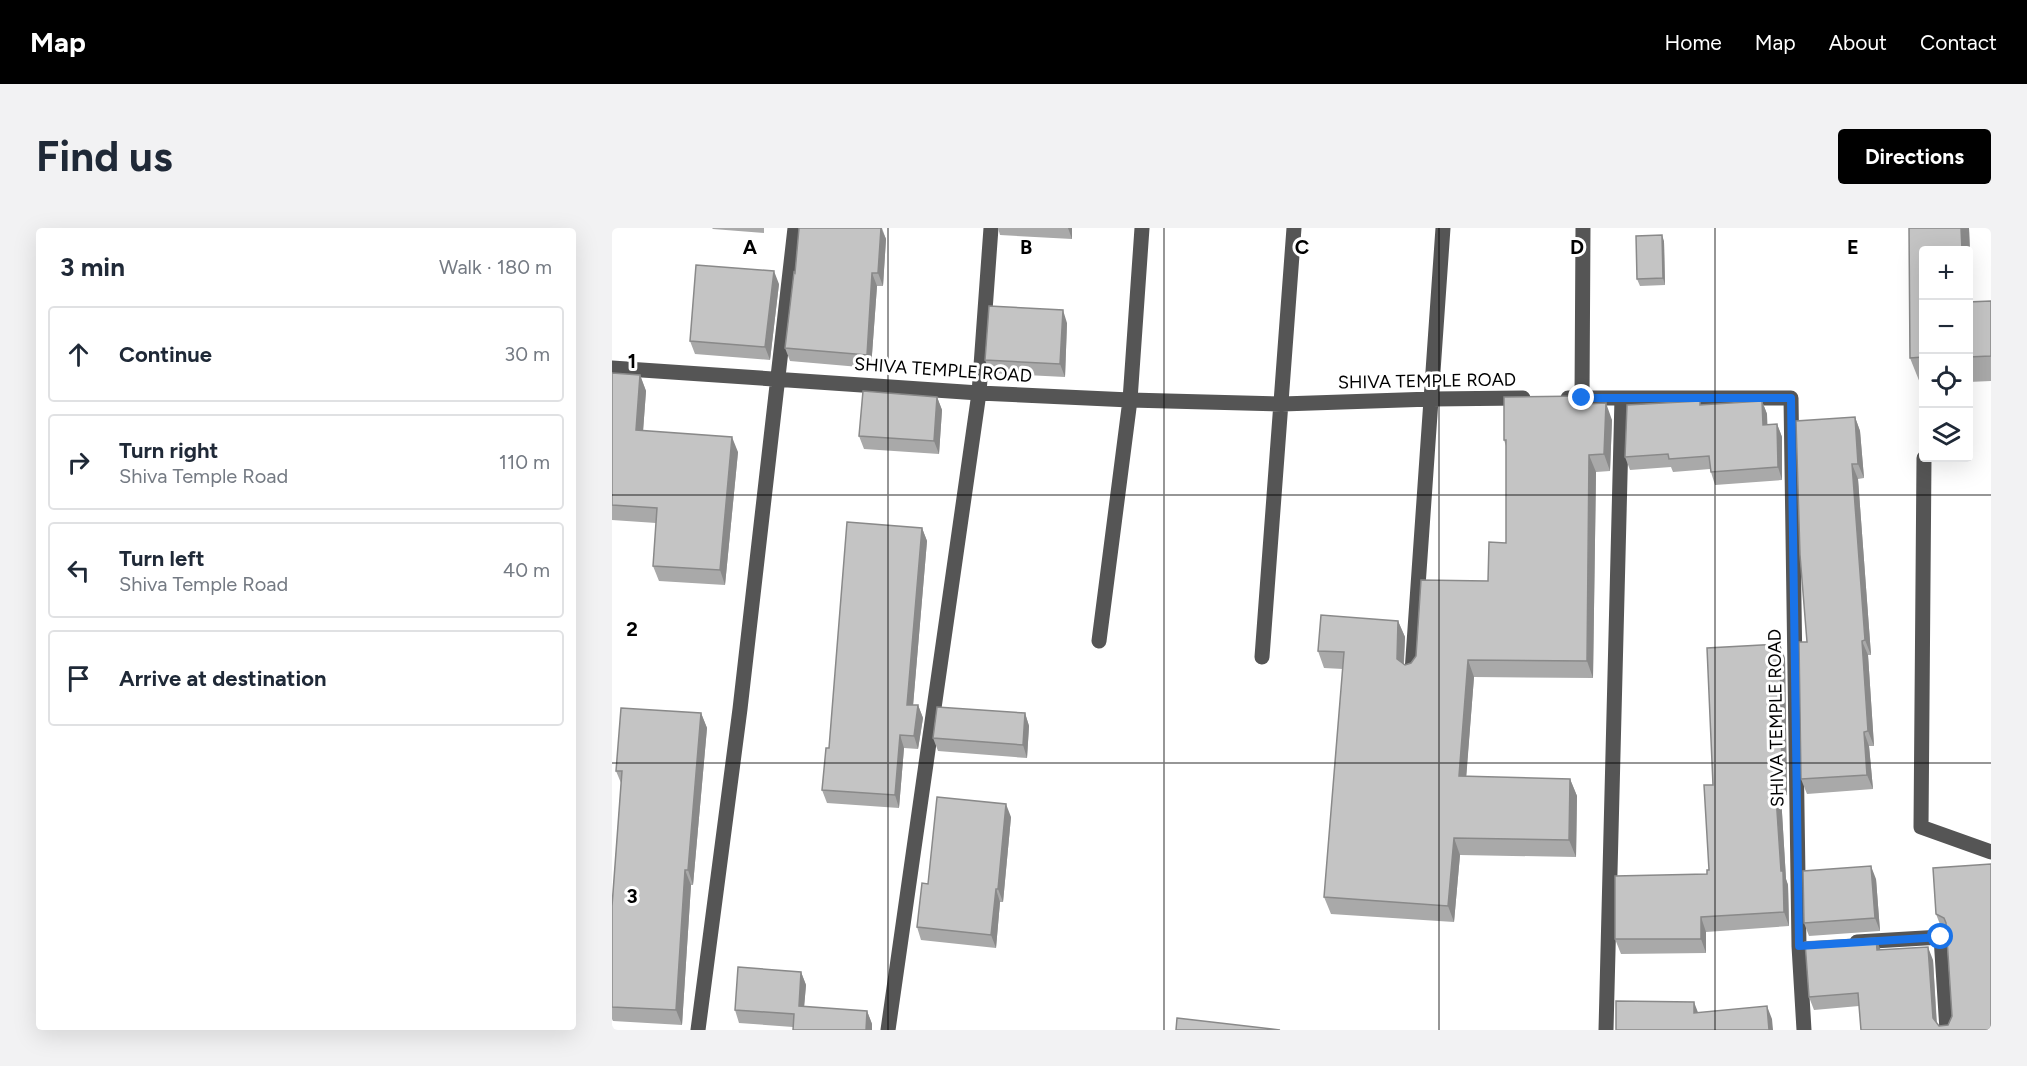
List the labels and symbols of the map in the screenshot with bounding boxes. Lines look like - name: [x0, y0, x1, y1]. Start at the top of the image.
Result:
- text: A: [743, 235, 758, 259]
- text: B: [1020, 235, 1032, 259]
- text: C: [1295, 235, 1309, 259]
- text: D: [1570, 235, 1584, 259]
- text: E: [1847, 235, 1859, 259]
- text: 1: [628, 349, 636, 373]
- street label: SHIVA TEMPLE ROAD: [853, 353, 1033, 387]
- street label: SHIVA TEMPLE ROAD: [1338, 368, 1516, 394]
- route end: [1568, 384, 1594, 410]
- text: 2: [626, 617, 638, 641]
- street label: SHIVA TEMPLE ROAD: [1763, 629, 1789, 807]
- text: 3: [626, 884, 638, 908]
- route start: [1927, 923, 1953, 949]

